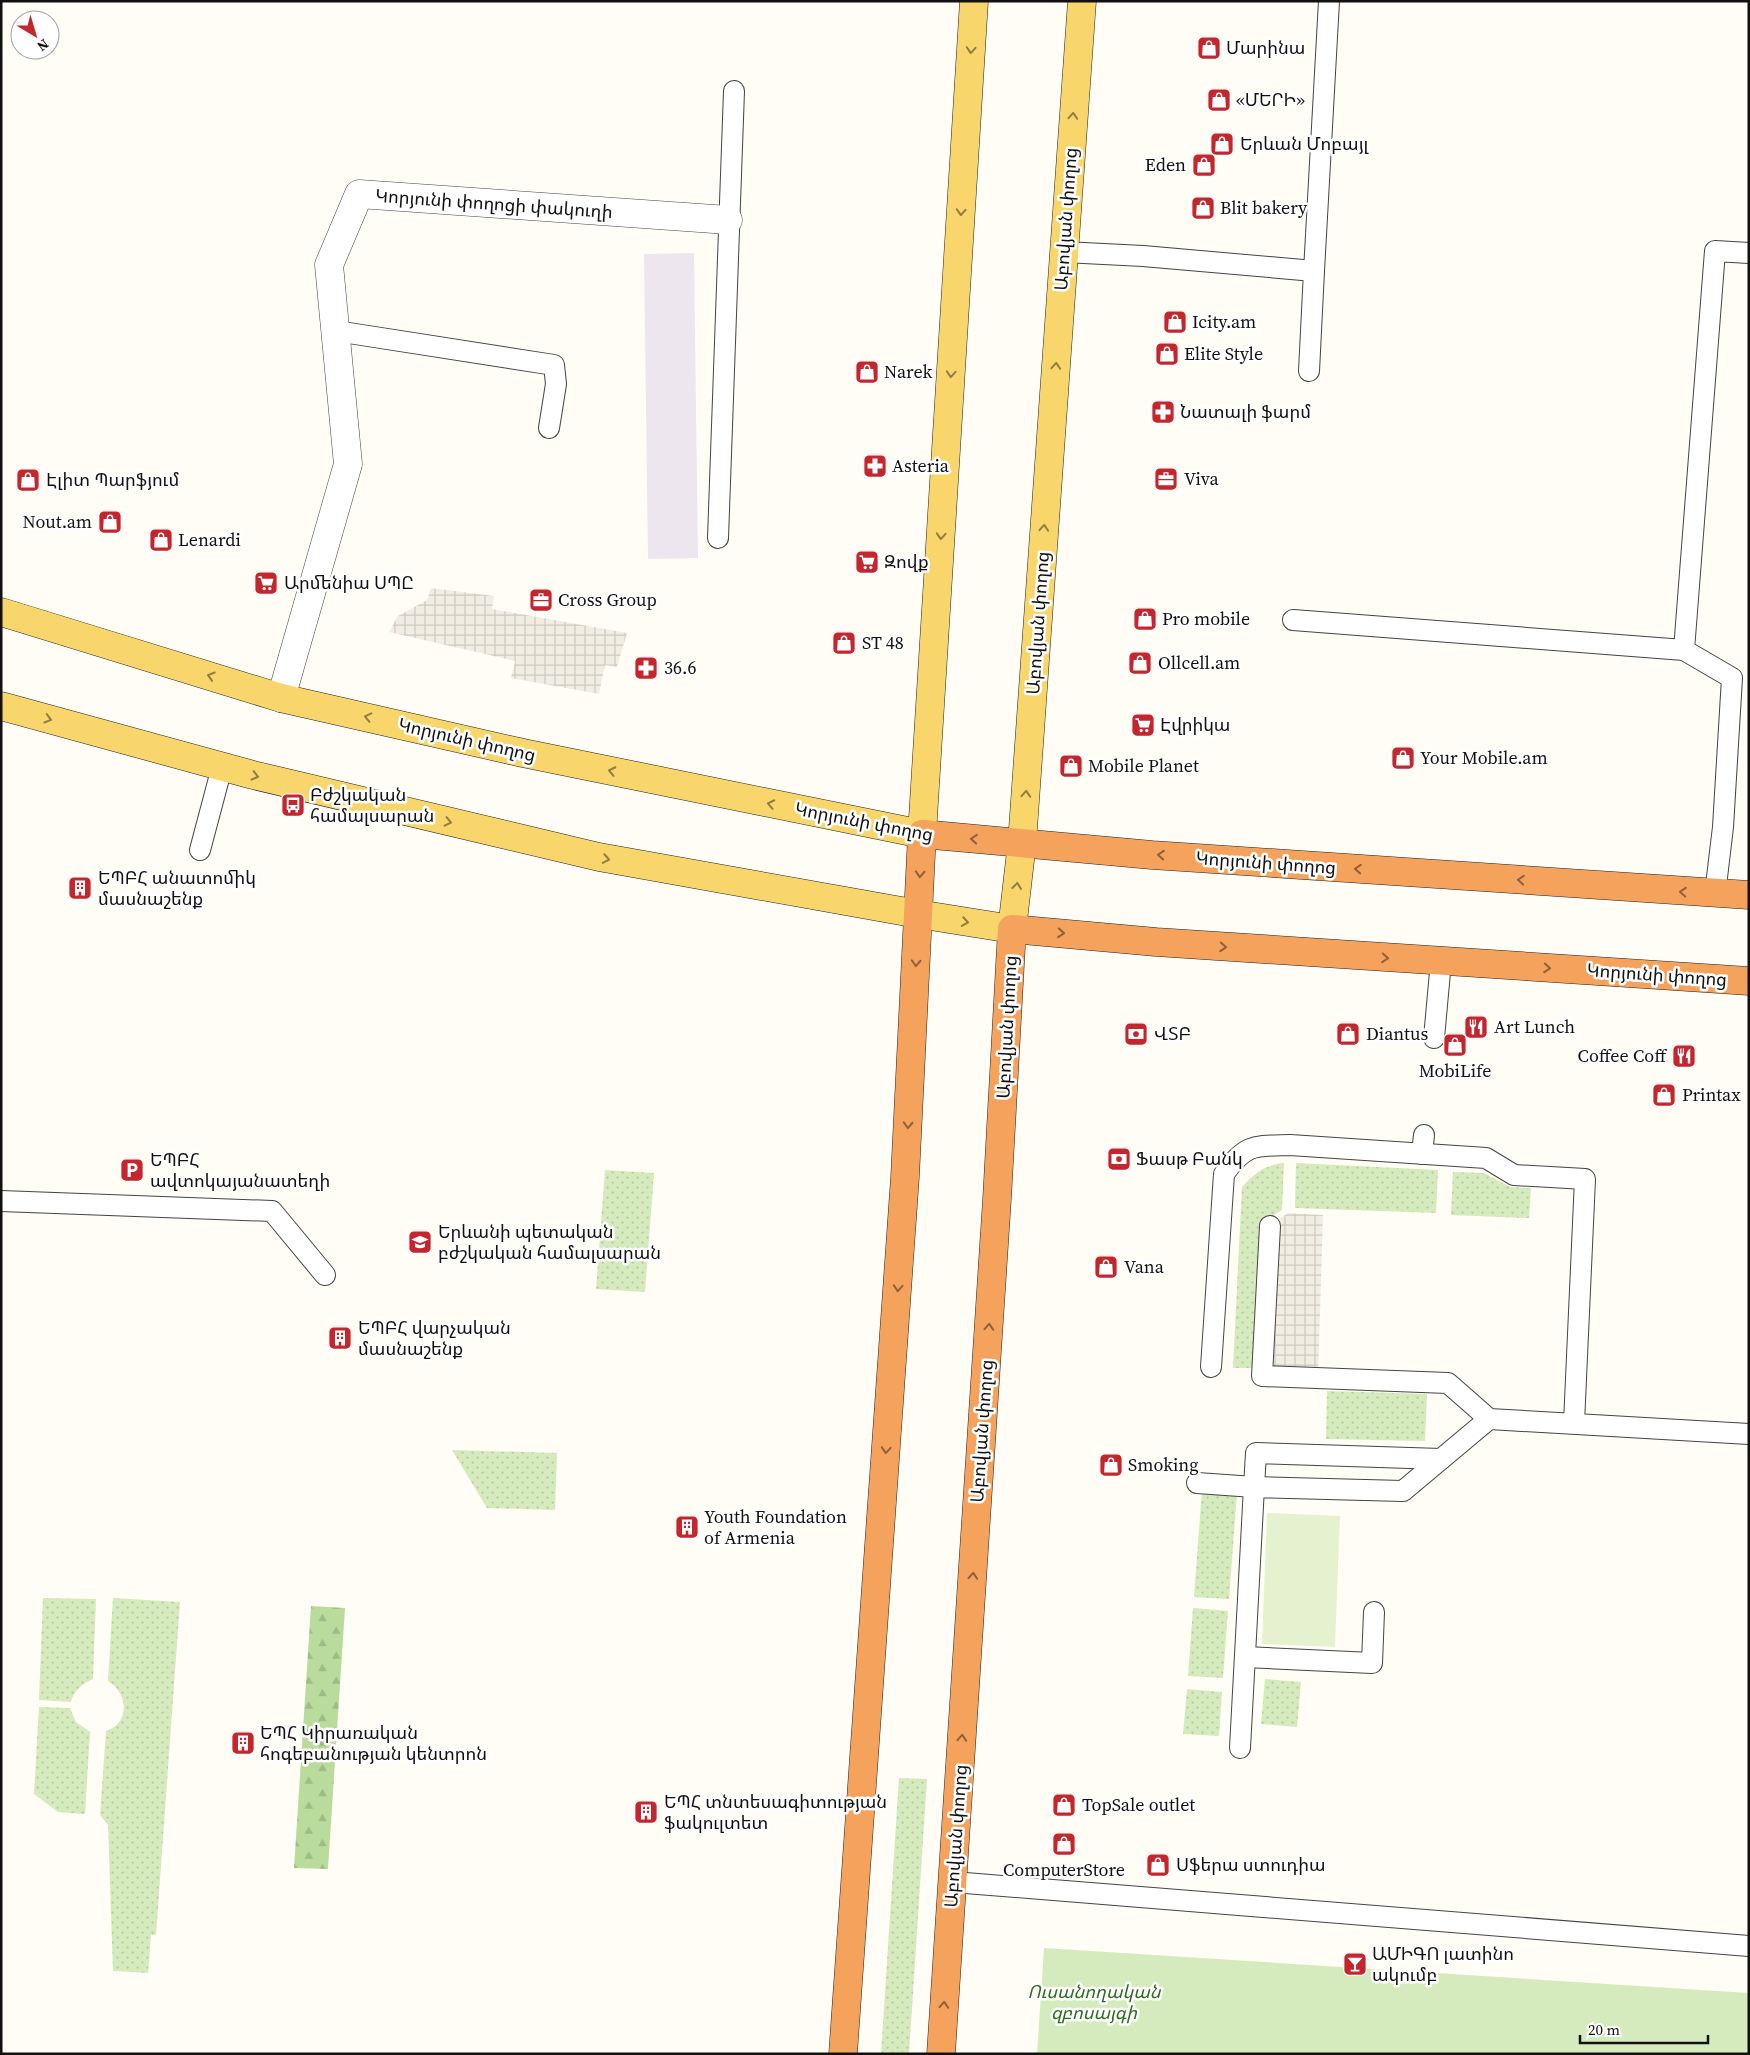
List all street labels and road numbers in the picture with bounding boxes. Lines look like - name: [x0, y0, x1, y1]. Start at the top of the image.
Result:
- street label: Աբովյան փողոց: [1048, 147, 1083, 291]
- street label: Կորյունի փողոցի փակուղի: [375, 183, 613, 224]
- street label: Աբովյան փողոց: [1020, 551, 1055, 695]
- street label: Կորյունի փողոց: [396, 712, 538, 767]
- street label: Կորյունի փողոց: [793, 796, 935, 847]
- street label: Կորյունի փողոց: [1195, 845, 1337, 880]
- street label: Աբովյան փողոց: [990, 955, 1023, 1099]
- street label: Կորյունի փողոց: [1586, 957, 1728, 992]
- street label: Աբովյան փողոց: [964, 1359, 999, 1503]
- street label: Աբովյան փողոց: [938, 1764, 973, 1908]

